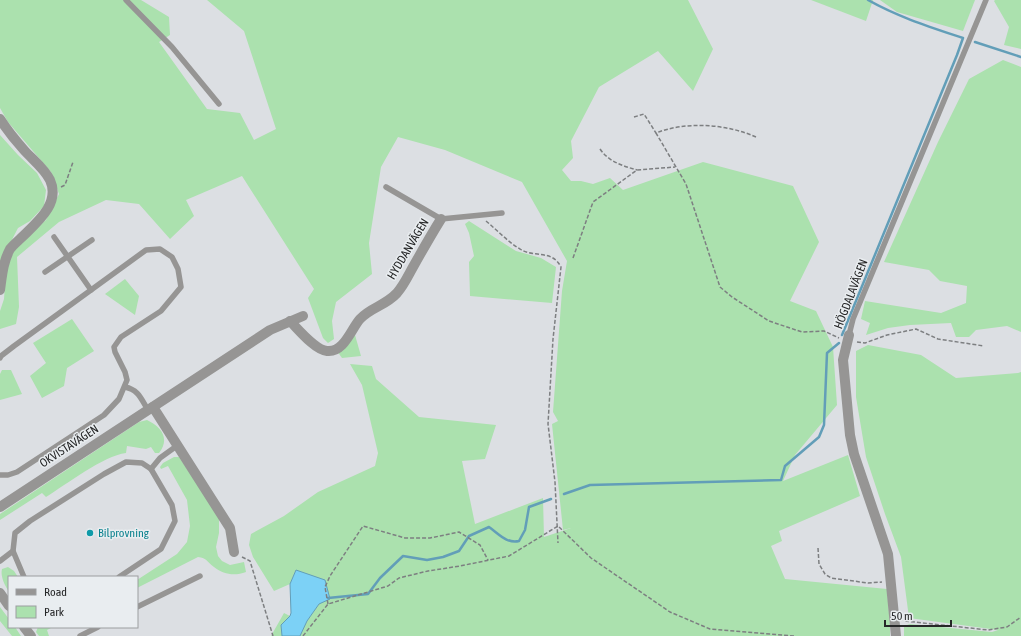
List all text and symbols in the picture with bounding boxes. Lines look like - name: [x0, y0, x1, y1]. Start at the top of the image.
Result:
- street label: HYDDANVÄGEN: [384, 216, 432, 282]
- street label: HÖGDALAVÄGEN: [831, 257, 871, 331]
- street label: OKVISTAVÄGEN: [37, 422, 101, 470]
- place label: Bilprovning: [98, 526, 150, 540]
- marker: Bilprovning: [85, 528, 95, 538]
- legend: [8, 576, 138, 628]
- text: Road: [44, 585, 67, 599]
- scale bar: [885, 602, 951, 628]
- text: Park: [44, 605, 65, 619]
- text: 50 m: [891, 609, 913, 623]

